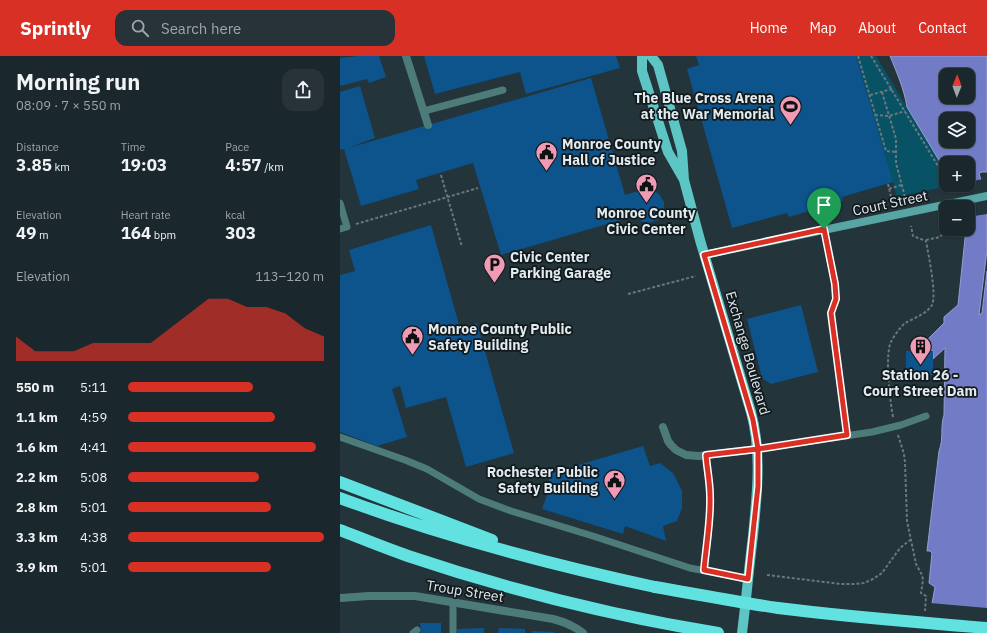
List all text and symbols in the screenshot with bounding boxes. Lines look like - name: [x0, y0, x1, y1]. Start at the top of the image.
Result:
- search box: [115, 10, 395, 46]
- text: Sprintly: [20, 16, 91, 40]
- icon: search: [129, 17, 151, 39]
- text: Search here: [161, 19, 241, 38]
- text: Home: [750, 19, 787, 37]
- text: Map: [809, 19, 836, 37]
- text: About: [858, 19, 896, 37]
- text: Contact: [918, 19, 967, 37]
- text: Morning run: [16, 67, 140, 96]
- north arrow: [939, 68, 975, 104]
- map controls: [939, 68, 975, 236]
- button: share: [282, 69, 324, 111]
- place label: The Blue Cross Arena at the War Memorial: [634, 89, 774, 123]
- sports icon: The Blue Cross Arena at the War Memorial: [777, 93, 803, 126]
- text: 08:09 · 7 × 550 m: [16, 97, 121, 114]
- button: layers: [939, 112, 975, 148]
- place label: Monroe County Hall of Justice: [562, 135, 661, 169]
- public building icon: Monroe County Hall of Justice: [534, 139, 560, 172]
- text: Distance: [16, 140, 59, 154]
- text: Time: [121, 140, 145, 154]
- text: Pace: [225, 140, 249, 154]
- text: 3.85: [16, 154, 52, 176]
- text: 19:03: [121, 154, 167, 176]
- text: 4:57: [225, 154, 262, 176]
- button: +: [939, 156, 975, 192]
- text: km: [52, 160, 70, 174]
- text: /km: [262, 160, 284, 174]
- public building icon: Monroe County Civic Center: [633, 172, 659, 205]
- street label: Court Street: [851, 186, 929, 220]
- pin: [807, 188, 841, 229]
- icon: arrive: [813, 194, 835, 216]
- button: −: [939, 200, 975, 236]
- place label: Monroe County Civic Center: [597, 204, 696, 238]
- text: Elevation: [16, 208, 62, 222]
- text: Heart rate: [121, 208, 171, 222]
- text: kcal: [225, 208, 245, 222]
- text: 49: [16, 222, 36, 244]
- text: 164: [121, 222, 151, 244]
- text: 303: [225, 222, 256, 244]
- text: m: [36, 228, 49, 242]
- text: bpm: [151, 228, 176, 242]
- place label: Civic Center Parking Garage: [510, 248, 611, 282]
- parking icon: Civic Center Parking Garage: [481, 252, 507, 285]
- text: Elevation: [16, 268, 70, 285]
- text: 113–120 m: [255, 268, 324, 285]
- street label: Exchange Boulevard: [722, 289, 774, 417]
- place label: Monroe County Public Safety Building: [428, 320, 572, 354]
- public building icon: Monroe County Public Safety Building: [400, 324, 426, 357]
- building icon: Station 26 - Court Street Dam: [907, 334, 933, 367]
- place label: Station 26 - Court Street Dam: [863, 366, 977, 400]
- text: 550 m: [16, 379, 54, 396]
- text: 5:11: [80, 379, 107, 396]
- text: 1.1 km: [16, 409, 58, 426]
- text: 4:59: [80, 409, 107, 426]
- text: 1.6 km: [16, 439, 58, 456]
- text: 4:41: [80, 439, 107, 456]
- place label: Rochester Public Safety Building: [487, 463, 598, 497]
- public building icon: Rochester Public Safety Building: [601, 467, 627, 500]
- text: 2.2 km: [16, 469, 58, 486]
- text: 5:08: [80, 469, 107, 486]
- text: 2.8 km: [16, 499, 58, 516]
- text: 5:01: [80, 499, 107, 516]
- text: 3.3 km: [16, 529, 58, 546]
- text: 4:38: [80, 529, 107, 546]
- text: 3.9 km: [16, 559, 58, 576]
- text: 5:01: [80, 559, 107, 576]
- street label: Troup Street: [425, 576, 505, 606]

